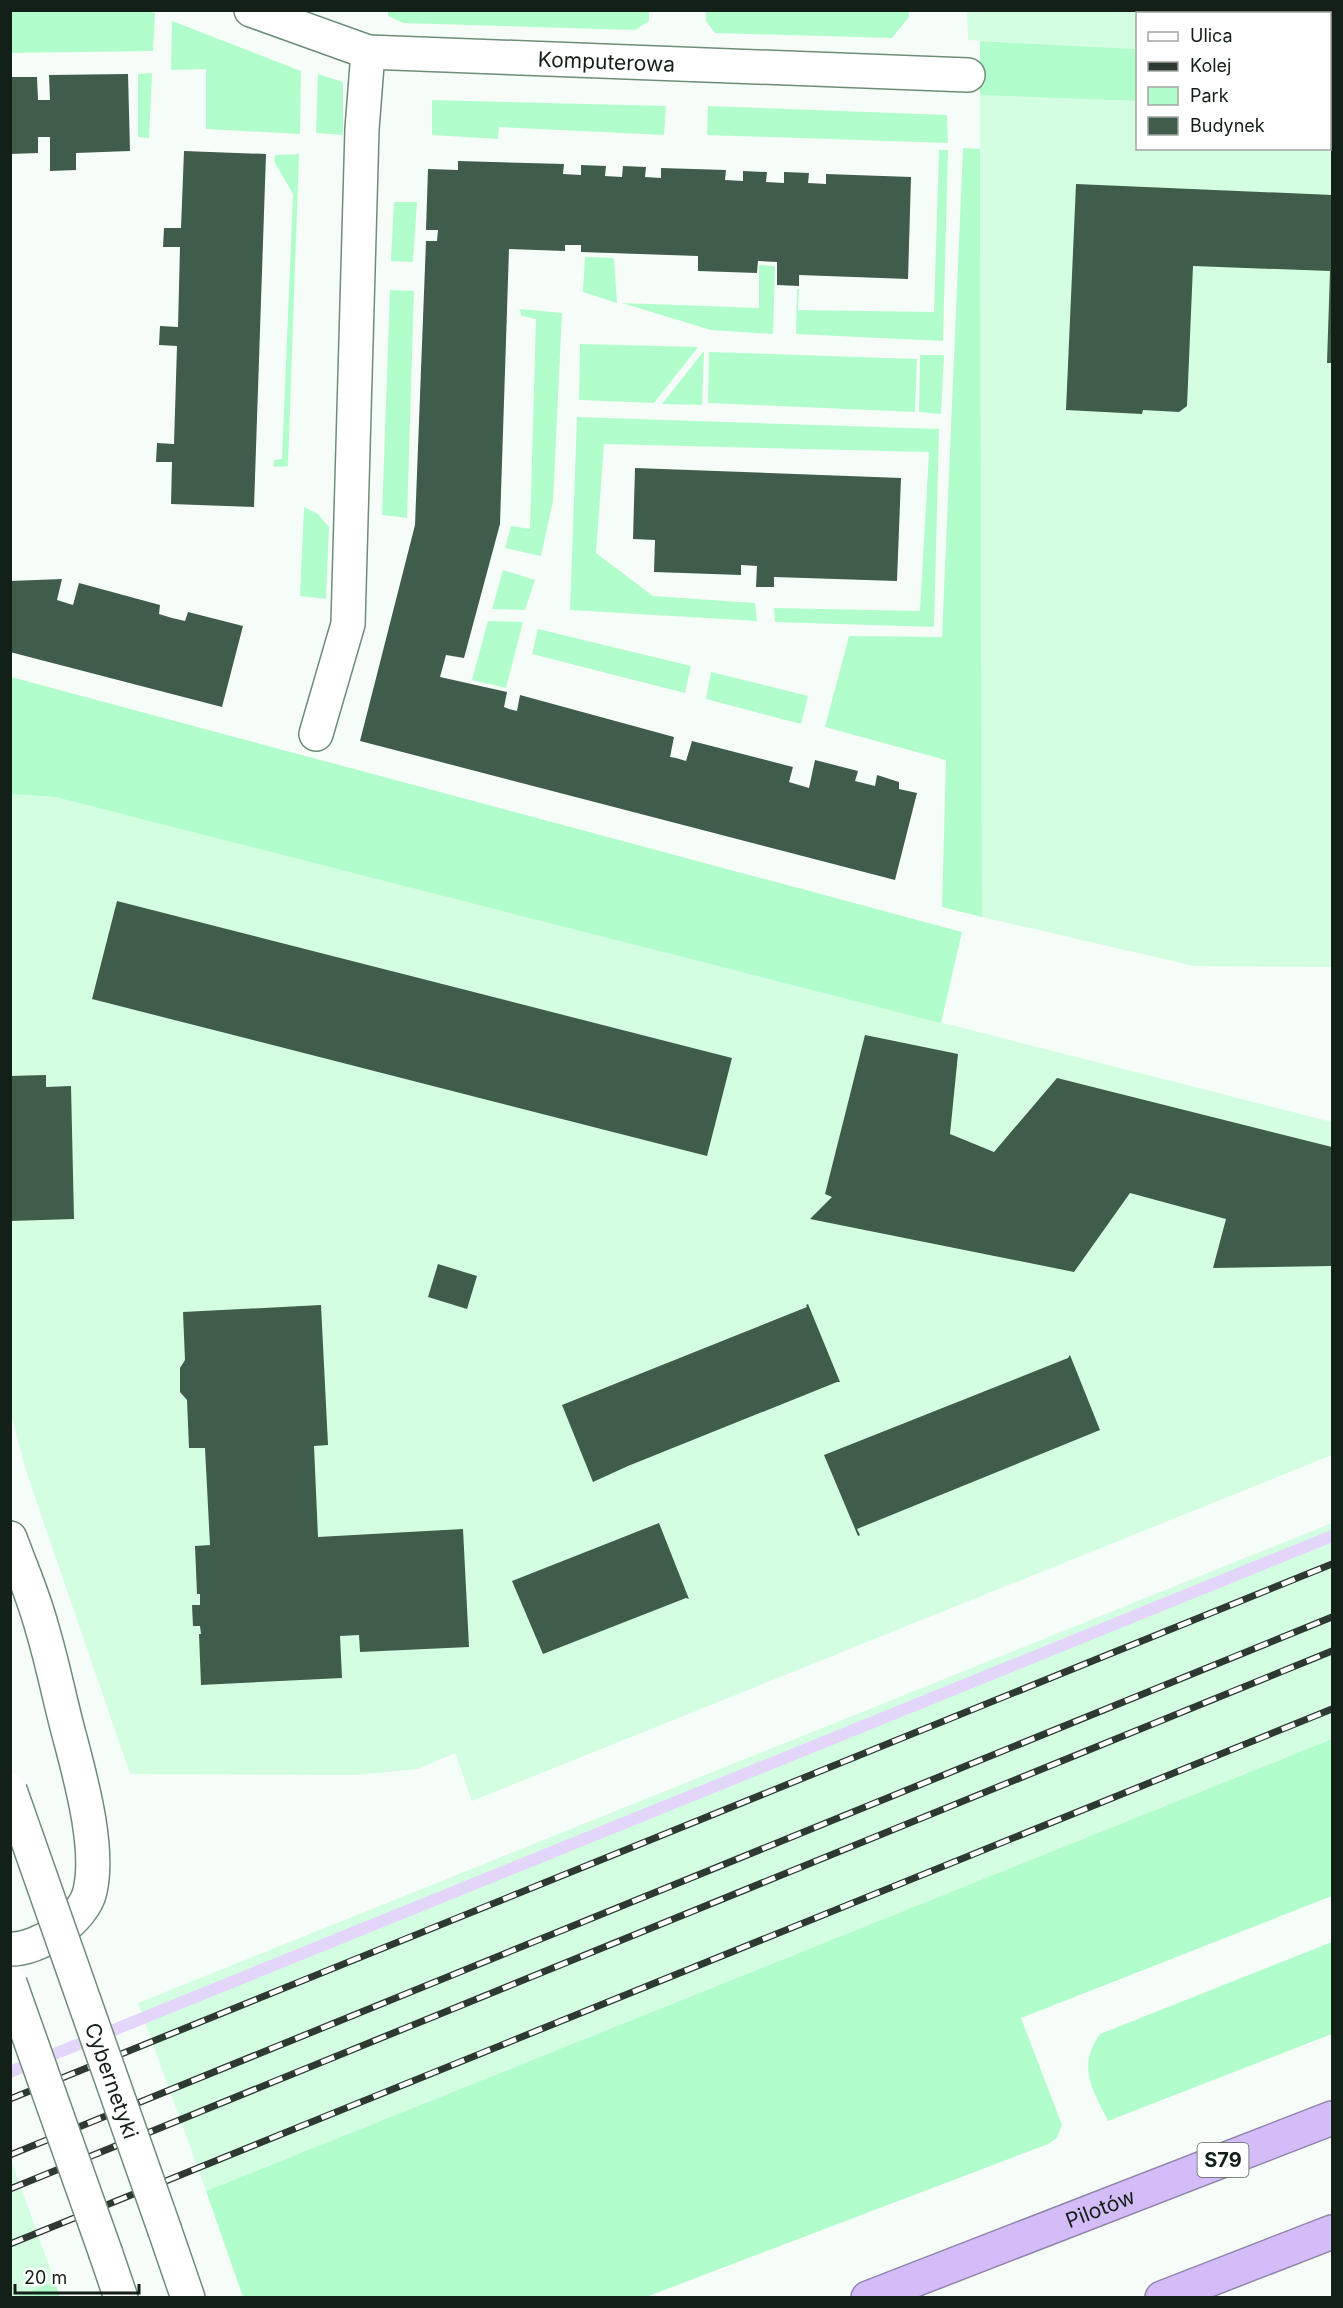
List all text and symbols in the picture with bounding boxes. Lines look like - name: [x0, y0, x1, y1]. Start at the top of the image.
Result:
- legend: [1136, 12, 1331, 150]
- text: Ulica: [1190, 25, 1233, 46]
- street label: Komputerowa: [537, 46, 676, 76]
- text: Kolej: [1190, 55, 1231, 76]
- text: Park: [1190, 85, 1229, 106]
- text: Budynek: [1190, 115, 1265, 136]
- street label: Cybernetyki: [80, 2019, 144, 2142]
- road number: S79: [1198, 2143, 1248, 2177]
- street label: Pilotów: [1062, 2183, 1138, 2233]
- scale bar: [15, 2257, 140, 2295]
- text: 20 m: [24, 2267, 67, 2288]

